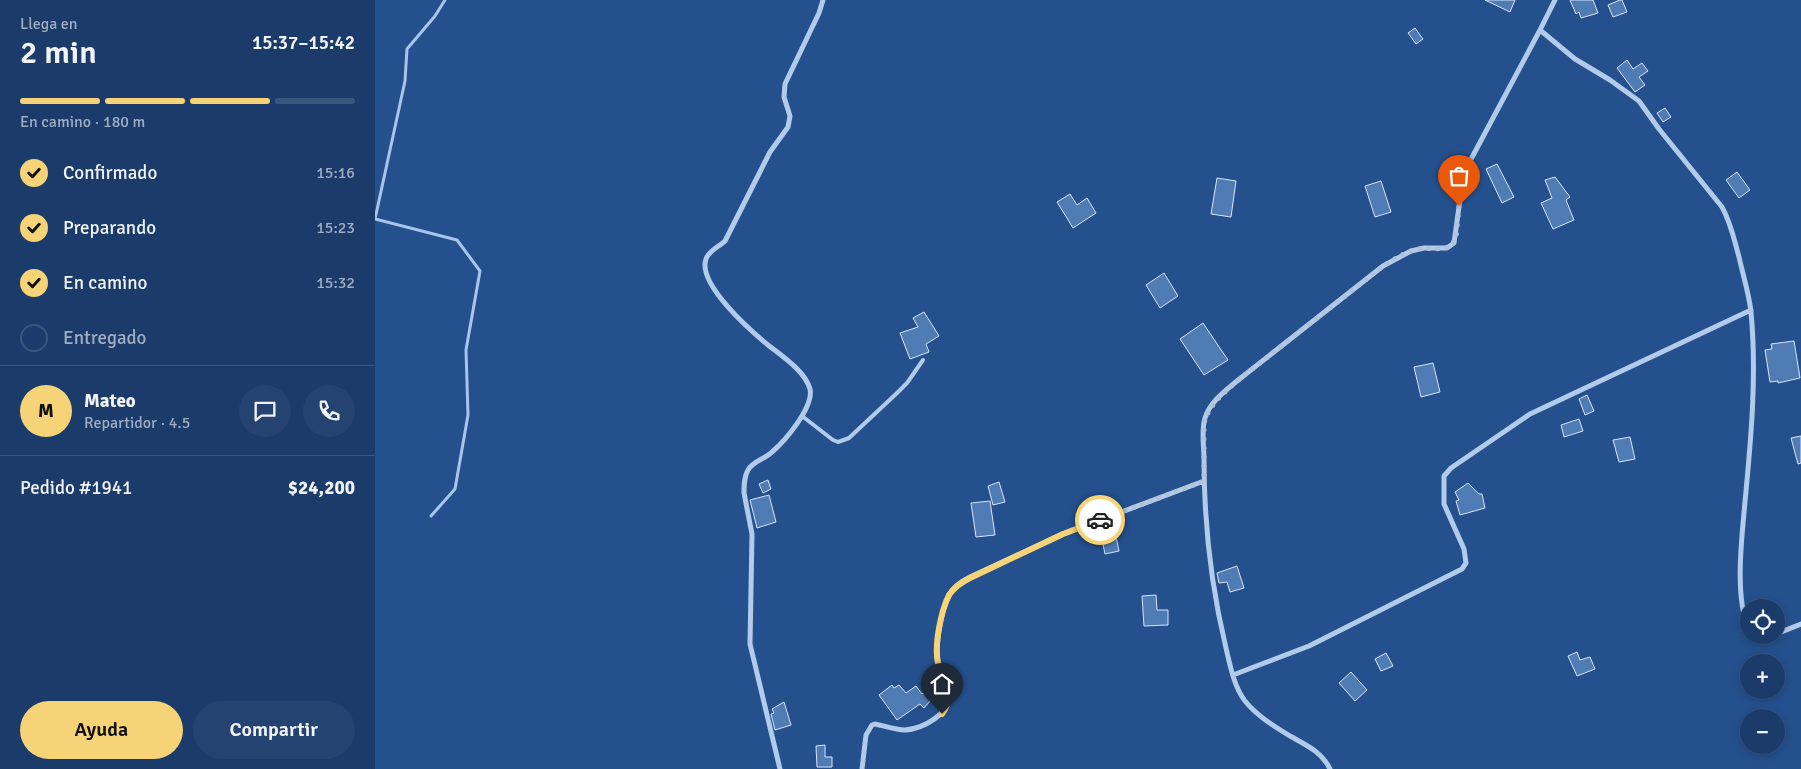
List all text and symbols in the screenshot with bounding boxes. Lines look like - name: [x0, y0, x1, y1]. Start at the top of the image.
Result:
- text: Llega en: [20, 14, 78, 34]
- text: 15:37–15:42: [252, 31, 355, 55]
- text: 2 min: [20, 33, 97, 72]
- text: En camino · 180 m: [20, 112, 145, 132]
- pin: [1438, 155, 1480, 206]
- icon: check: [20, 159, 48, 187]
- text: Confirmado: [63, 161, 157, 185]
- icon: bag: [1445, 162, 1473, 190]
- text: 15:16: [316, 163, 355, 183]
- icon: check: [20, 214, 48, 242]
- text: Preparando: [63, 216, 156, 240]
- text: 15:23: [316, 218, 355, 238]
- icon: check: [20, 269, 48, 297]
- text: En camino: [63, 271, 147, 295]
- text: 15:32: [316, 273, 355, 293]
- text: Entregado: [63, 326, 146, 350]
- button: chat: [239, 385, 291, 437]
- button: phone: [303, 385, 355, 437]
- text: Mateo: [84, 389, 136, 413]
- text: M: [38, 399, 54, 423]
- text: Repartidor · 4.5: [84, 413, 190, 433]
- text: Pedido #1941: [20, 476, 132, 500]
- text: $24,200: [288, 476, 355, 500]
- courier: [1075, 495, 1125, 545]
- icon: car: [1086, 506, 1114, 534]
- map controls: [1740, 599, 1785, 754]
- button: locate: [1740, 599, 1785, 644]
- button: +: [1740, 654, 1785, 699]
- pin: [921, 663, 963, 714]
- icon: home: [928, 670, 956, 698]
- button: Ayuda: [20, 701, 183, 759]
- button: Compartir: [193, 701, 355, 759]
- button: −: [1740, 709, 1785, 754]

